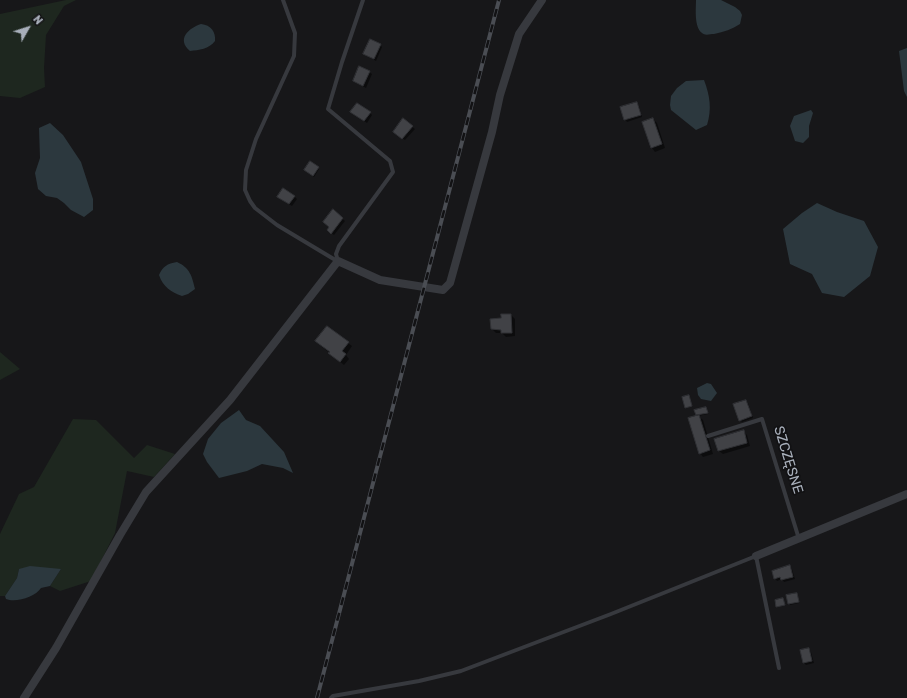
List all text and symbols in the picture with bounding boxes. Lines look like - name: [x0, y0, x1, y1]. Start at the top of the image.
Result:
- north arrow: [8, 8, 48, 48]
- text: N: [30, 13, 45, 27]
- street label: SZCZĘSNE: [770, 424, 806, 496]

